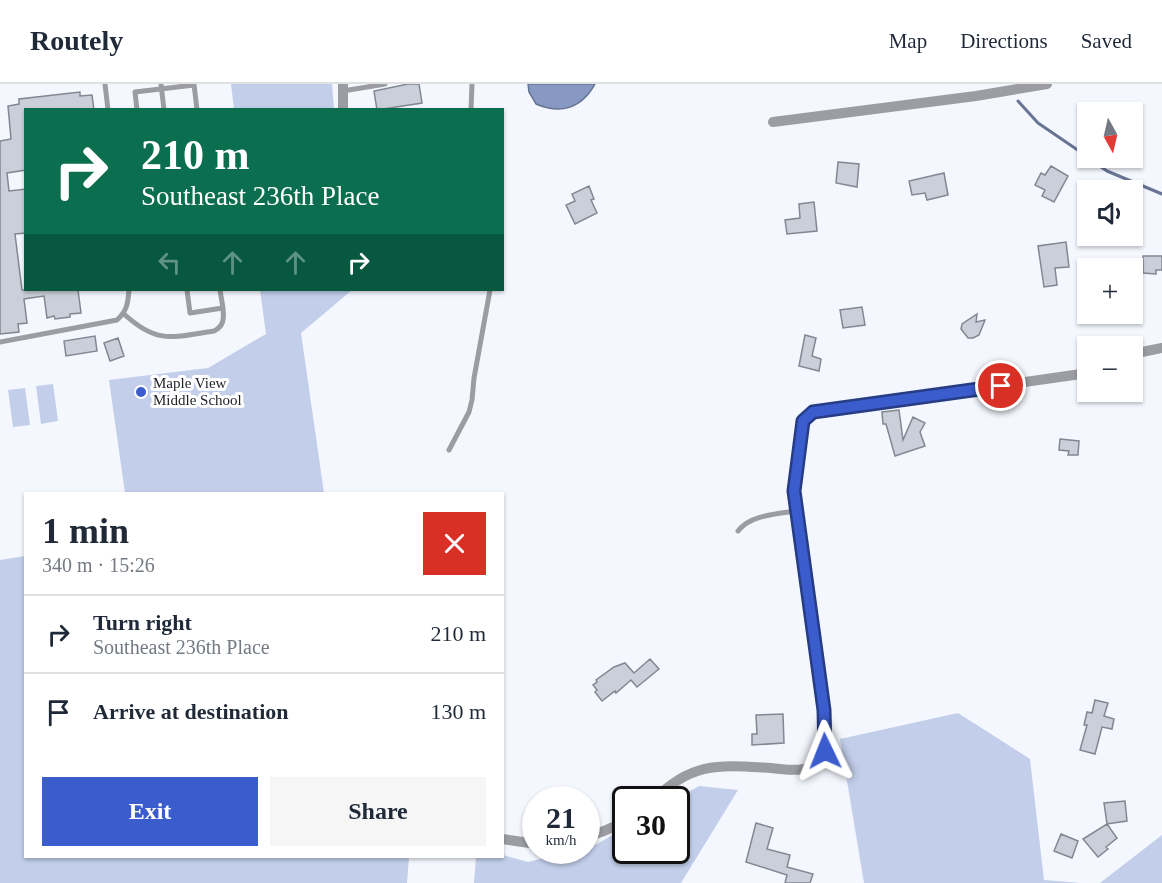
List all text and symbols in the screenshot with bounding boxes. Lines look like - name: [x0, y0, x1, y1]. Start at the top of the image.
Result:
- text: Routely: [30, 25, 123, 56]
- text: Map: [889, 29, 927, 53]
- text: Directions: [960, 29, 1048, 53]
- text: Saved: [1081, 29, 1132, 53]
- north arrow: [1077, 102, 1143, 168]
- map controls: [1077, 102, 1143, 402]
- icon: right: [42, 132, 120, 210]
- text: 210 m: [141, 132, 250, 178]
- button: sound: [1077, 180, 1143, 246]
- text: Southeast 236th Place: [141, 181, 379, 211]
- icon: left: [153, 246, 186, 279]
- icon: ahead: [216, 246, 249, 279]
- icon: ahead: [279, 246, 312, 279]
- icon: right: [342, 246, 375, 279]
- button: +: [1077, 258, 1143, 324]
- button: −: [1077, 336, 1143, 402]
- pin: [975, 360, 1026, 411]
- icon: arrive: [984, 369, 1017, 402]
- place label: Maple View Middle School: [153, 375, 242, 408]
- marker: Maple View Middle School: [134, 385, 148, 399]
- text: 1 min: [42, 511, 129, 551]
- button: close: [423, 512, 486, 575]
- text: 340 m · 15:26: [42, 554, 155, 576]
- text: Turn right: [93, 610, 192, 635]
- icon: right: [42, 618, 75, 651]
- text: 210 m: [430, 621, 486, 646]
- text: Southeast 236th Place: [93, 636, 270, 658]
- icon: arrive: [42, 696, 75, 729]
- text: Arrive at destination: [93, 699, 289, 724]
- text: 130 m: [430, 699, 486, 724]
- position arrow: [793, 719, 857, 783]
- button: Exit: [42, 777, 258, 846]
- button: Share: [270, 777, 486, 846]
- speed limit sign: 30: [612, 786, 690, 864]
- text: 21: [546, 801, 576, 834]
- text: km/h: [546, 832, 576, 848]

